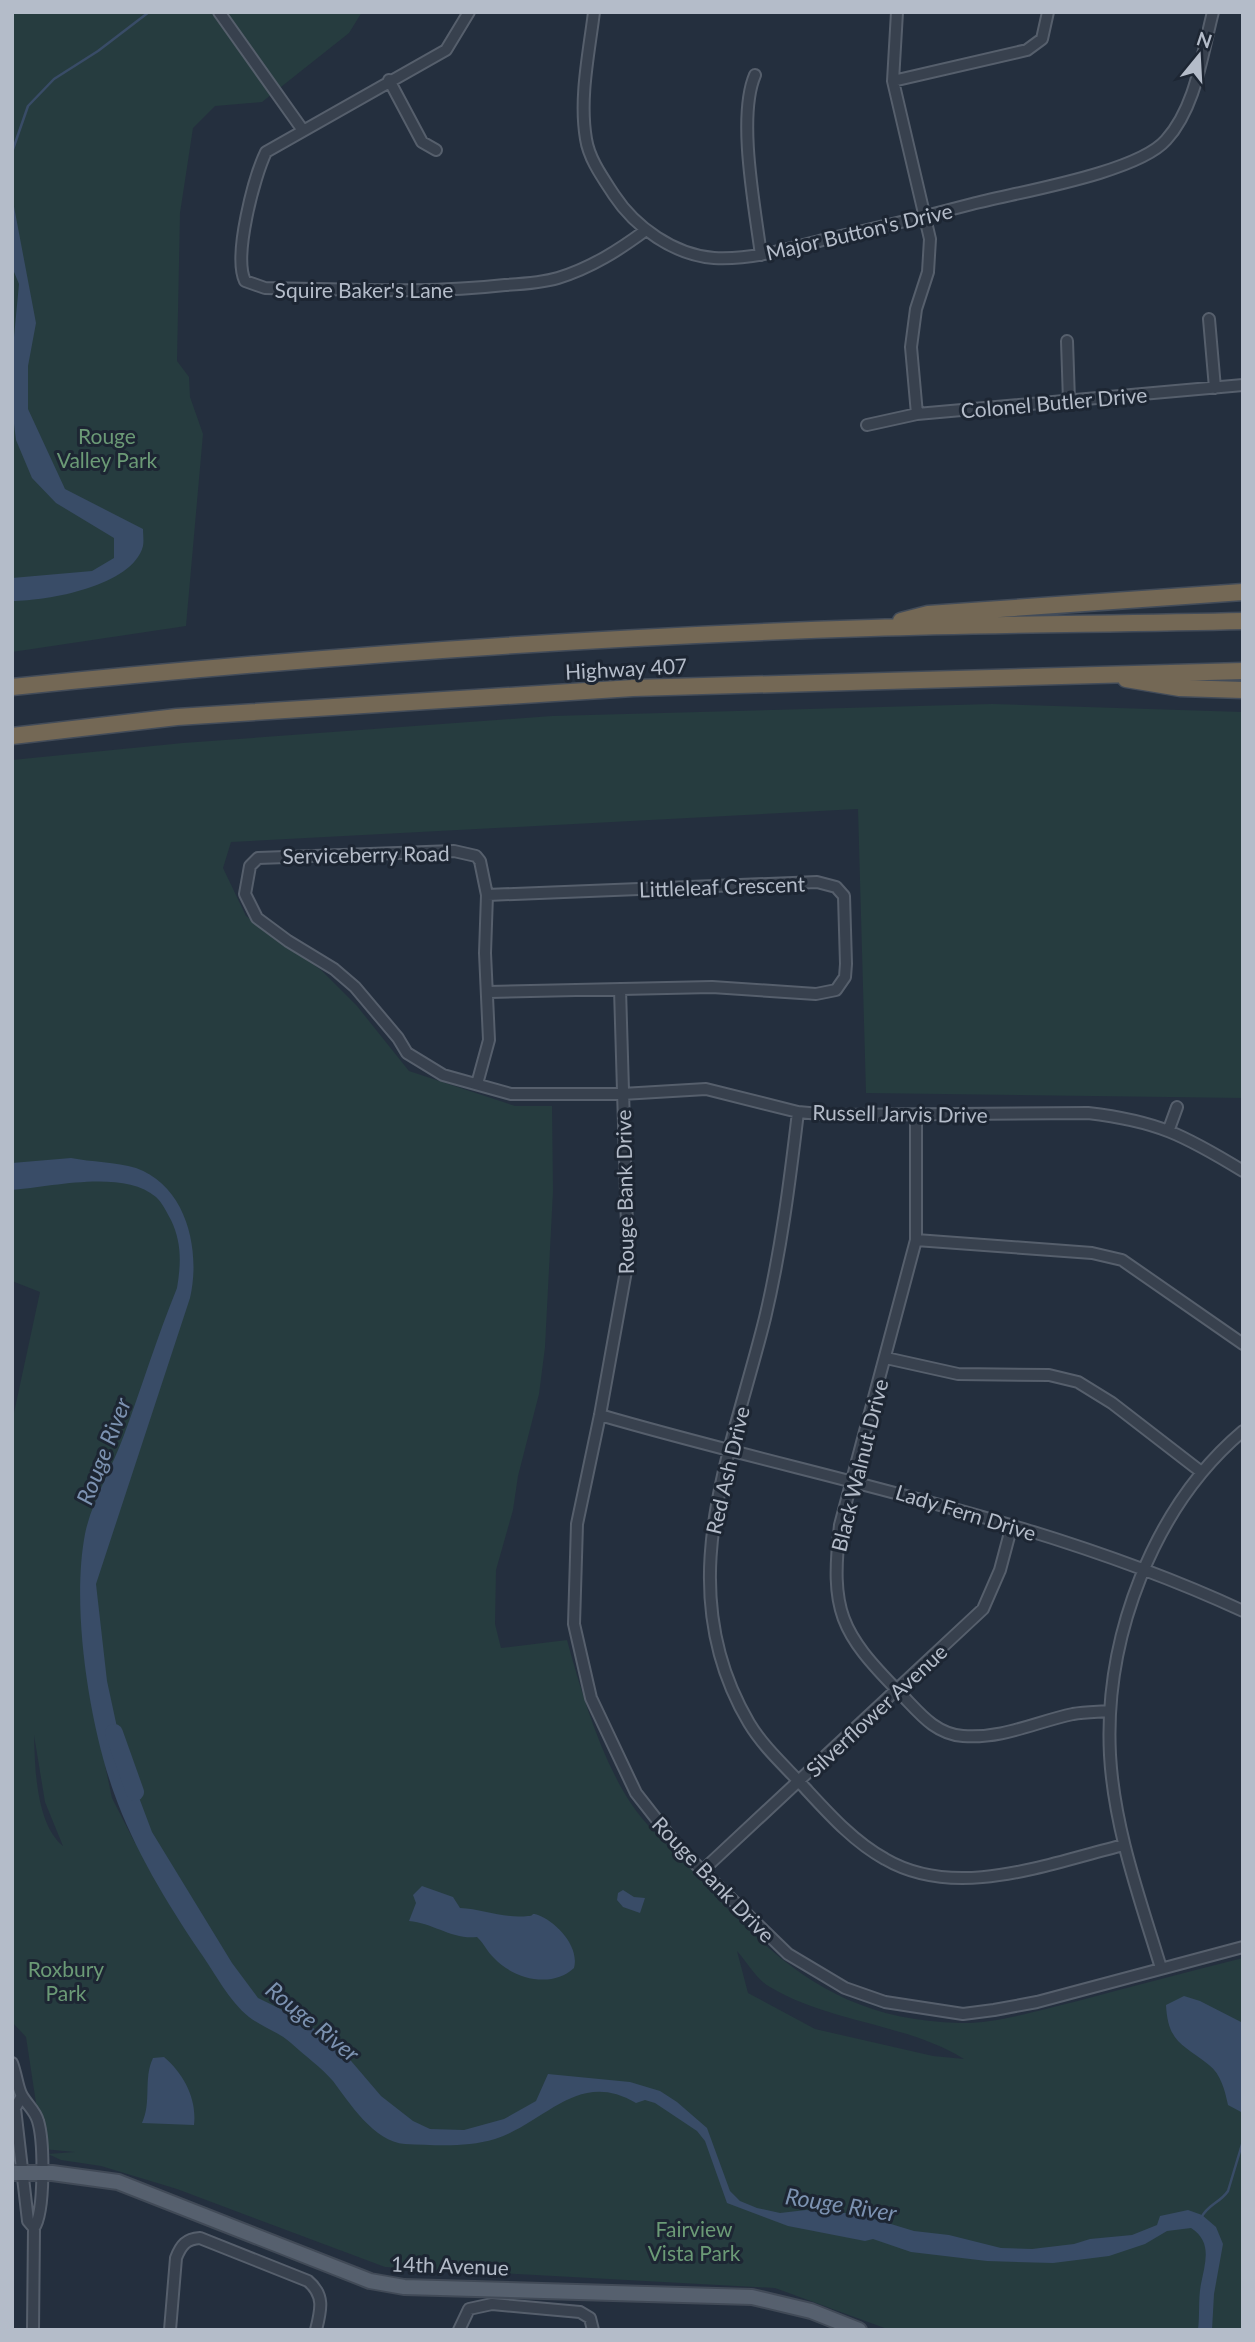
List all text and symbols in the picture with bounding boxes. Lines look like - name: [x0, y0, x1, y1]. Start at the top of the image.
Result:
- north arrow: [1164, 21, 1234, 91]
- text: N: [1194, 26, 1215, 53]
- street label: Major Button's Drive: [763, 197, 955, 265]
- street label: Squire Baker's Lane: [275, 277, 453, 302]
- street label: Colonel Butler Drive: [960, 381, 1148, 423]
- park label: Rouge Valley Park: [57, 423, 158, 472]
- street label: Highway 407: [564, 652, 688, 684]
- street label: Serviceberry Road: [282, 840, 450, 868]
- street label: Littleleaf Crescent: [638, 871, 806, 901]
- street label: Russell Jarvis Drive: [812, 1099, 988, 1127]
- street label: Rouge Bank Drive: [610, 1109, 638, 1275]
- street label: Black Walnut Drive: [825, 1376, 893, 1554]
- water label: Rouge River: [70, 1393, 137, 1508]
- street label: Red Ash Drive: [700, 1404, 754, 1536]
- street label: Lady Fern Drive: [893, 1479, 1039, 1545]
- street label: Silverflower Avenue: [800, 1638, 952, 1782]
- street label: Rouge Bank Drive: [648, 1811, 780, 1947]
- park label: Roxbury Park: [28, 1956, 104, 2005]
- water label: Rouge River: [261, 1975, 366, 2068]
- water label: Rouge River: [783, 2181, 900, 2227]
- park label: Fairview Vista Park: [648, 2216, 741, 2265]
- street label: 14th Avenue: [391, 2250, 509, 2280]

